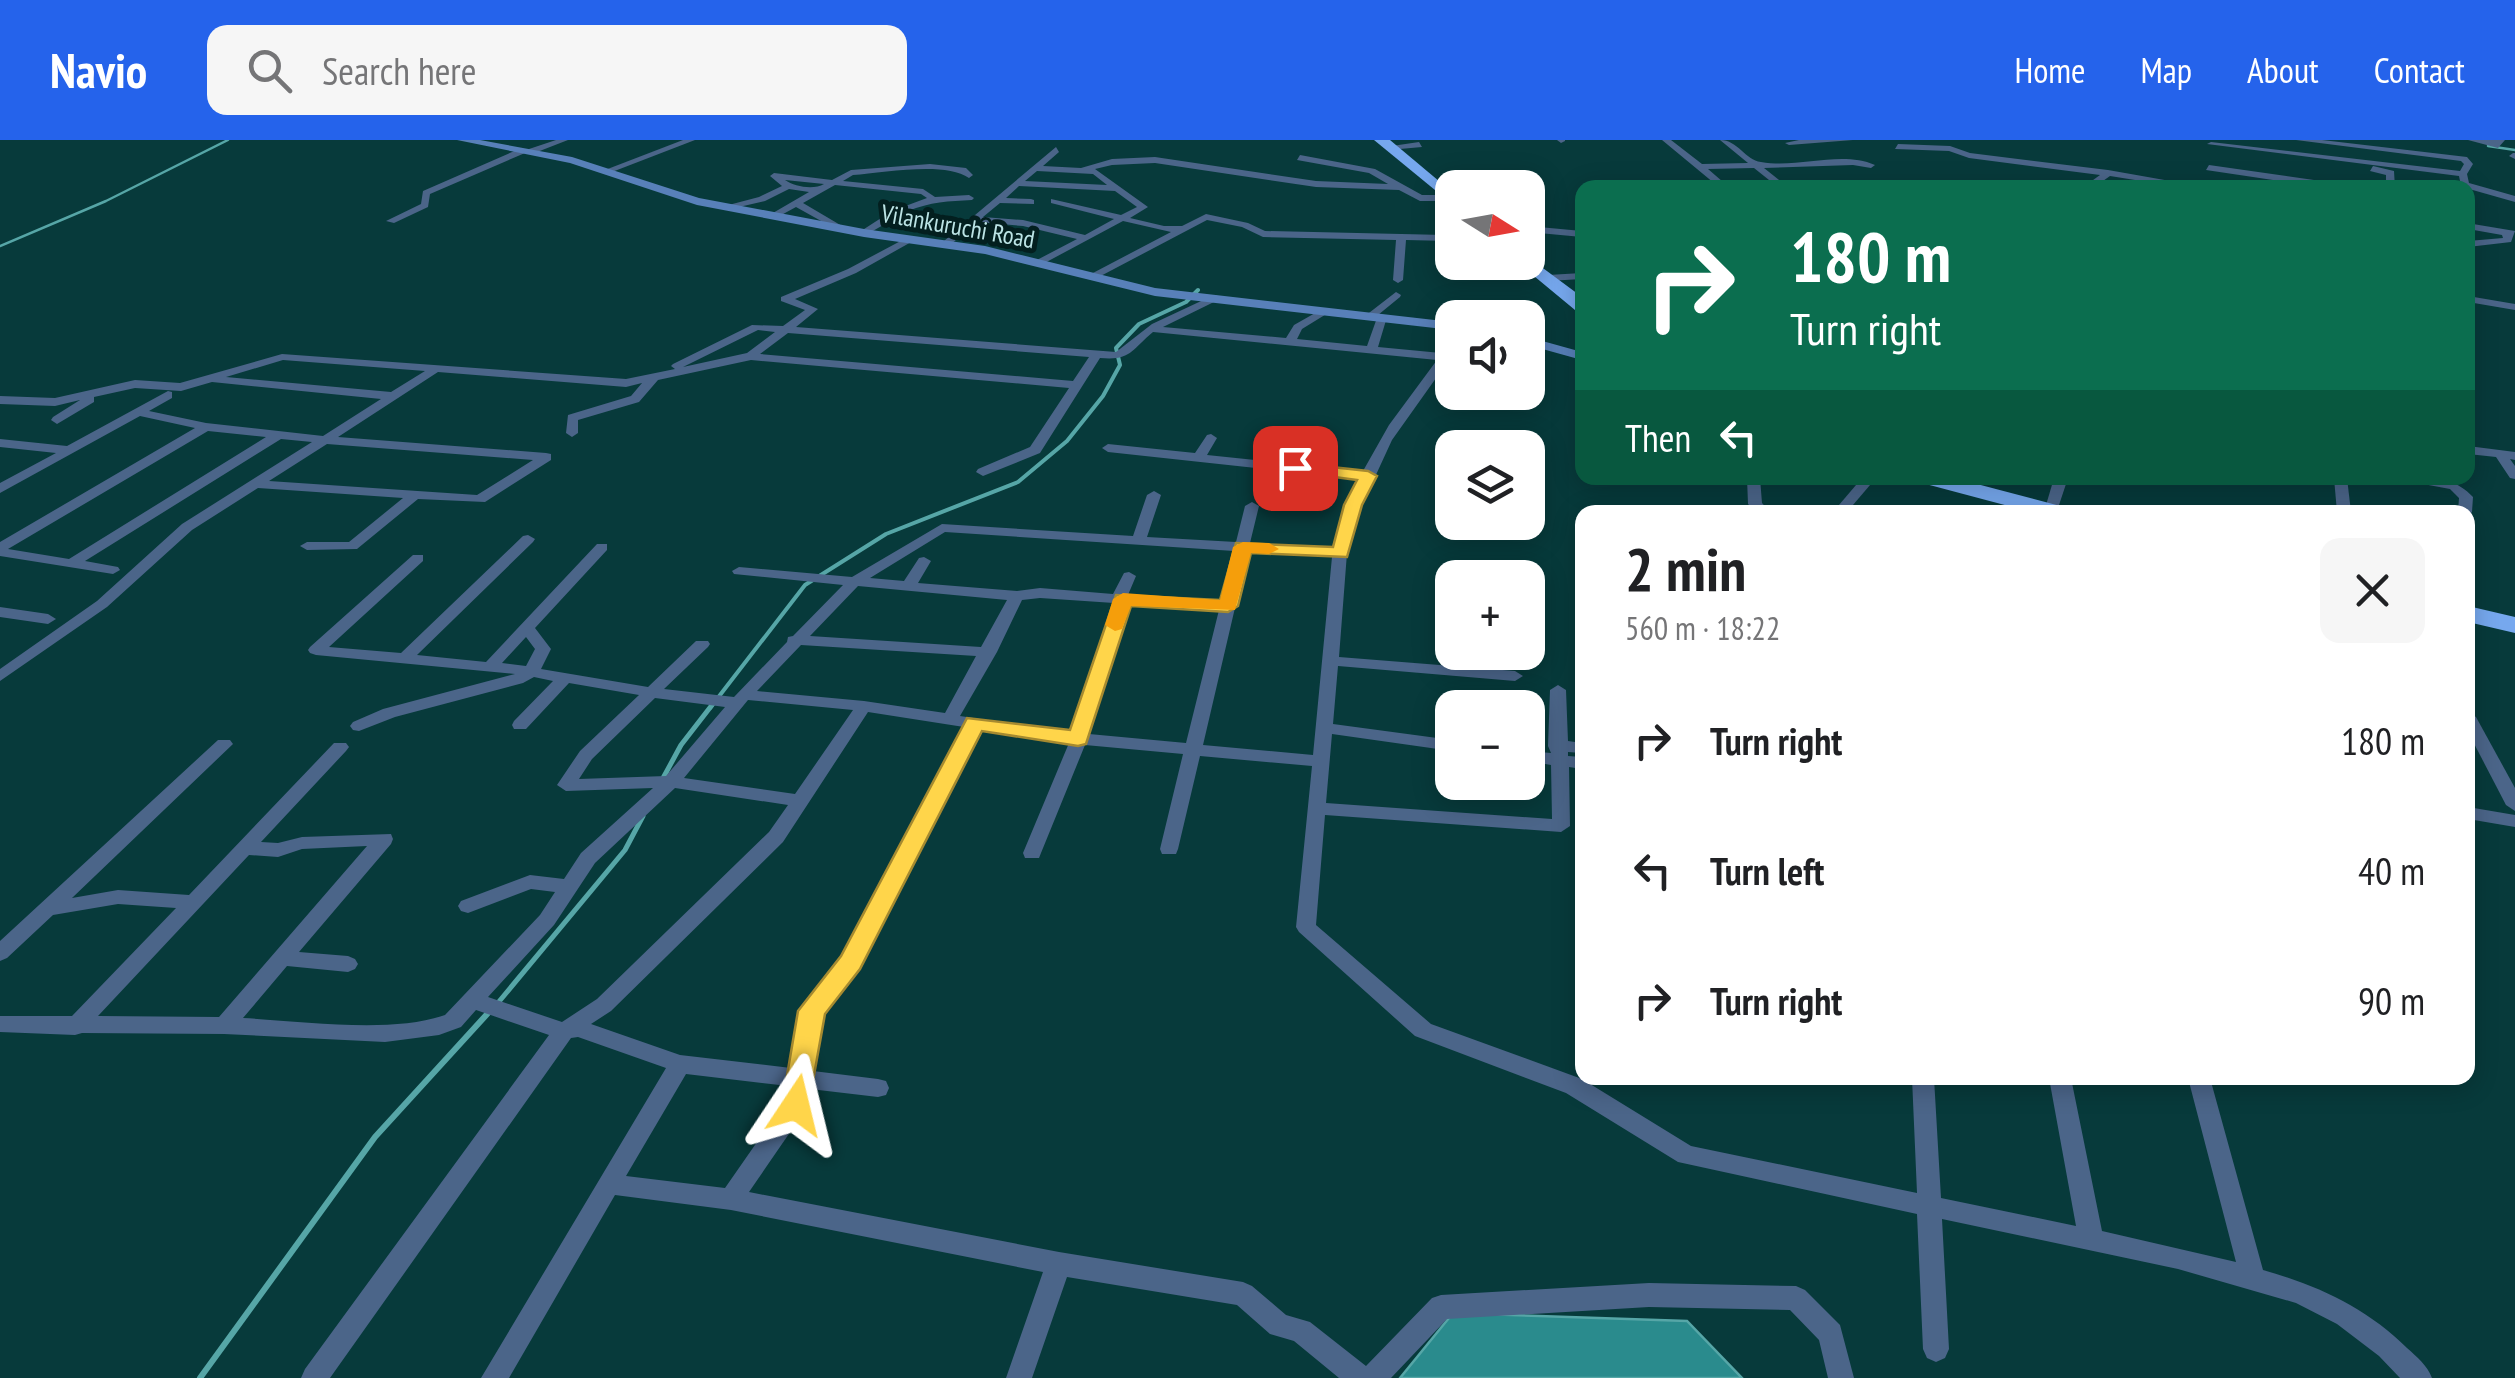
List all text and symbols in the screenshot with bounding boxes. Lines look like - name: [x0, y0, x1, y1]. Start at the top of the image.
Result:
- search box: [207, 25, 907, 115]
- text: Navio: [50, 39, 147, 101]
- icon: search: [242, 43, 297, 98]
- text: Search here: [322, 46, 476, 95]
- text: Home: [2014, 47, 2086, 93]
- text: Map: [2141, 47, 2192, 93]
- text: About: [2247, 47, 2319, 93]
- text: Contact: [2374, 47, 2465, 93]
- north arrow: [1435, 170, 1545, 280]
- map controls: [1435, 170, 1545, 800]
- street label: Vilankuruchi Road: [878, 197, 1037, 255]
- text: 180 m: [1790, 211, 1951, 301]
- icon: right: [1625, 220, 1755, 350]
- text: Turn right: [1790, 299, 1941, 357]
- button: sound: [1435, 300, 1545, 410]
- icon: left: [1711, 410, 1766, 465]
- text: Then: [1625, 413, 1691, 462]
- pin: [1253, 426, 1338, 511]
- button: layers: [1435, 430, 1545, 540]
- icon: arrive: [1268, 441, 1323, 496]
- text: 2 min: [1625, 530, 1746, 608]
- button: close: [2320, 538, 2425, 643]
- button: +: [1435, 560, 1545, 670]
- text: 560 m · 18:22: [1625, 607, 1780, 649]
- button: −: [1435, 690, 1545, 800]
- icon: right: [1625, 713, 1680, 768]
- text: Turn right: [1710, 716, 1842, 765]
- text: 180 m: [2341, 716, 2425, 765]
- icon: left: [1625, 843, 1680, 898]
- text: Turn left: [1710, 846, 1824, 895]
- text: 40 m: [2358, 846, 2425, 895]
- icon: right: [1625, 973, 1680, 1028]
- text: Turn right: [1710, 976, 1842, 1025]
- text: 90 m: [2358, 976, 2425, 1025]
- position arrow: [744, 1053, 848, 1157]

